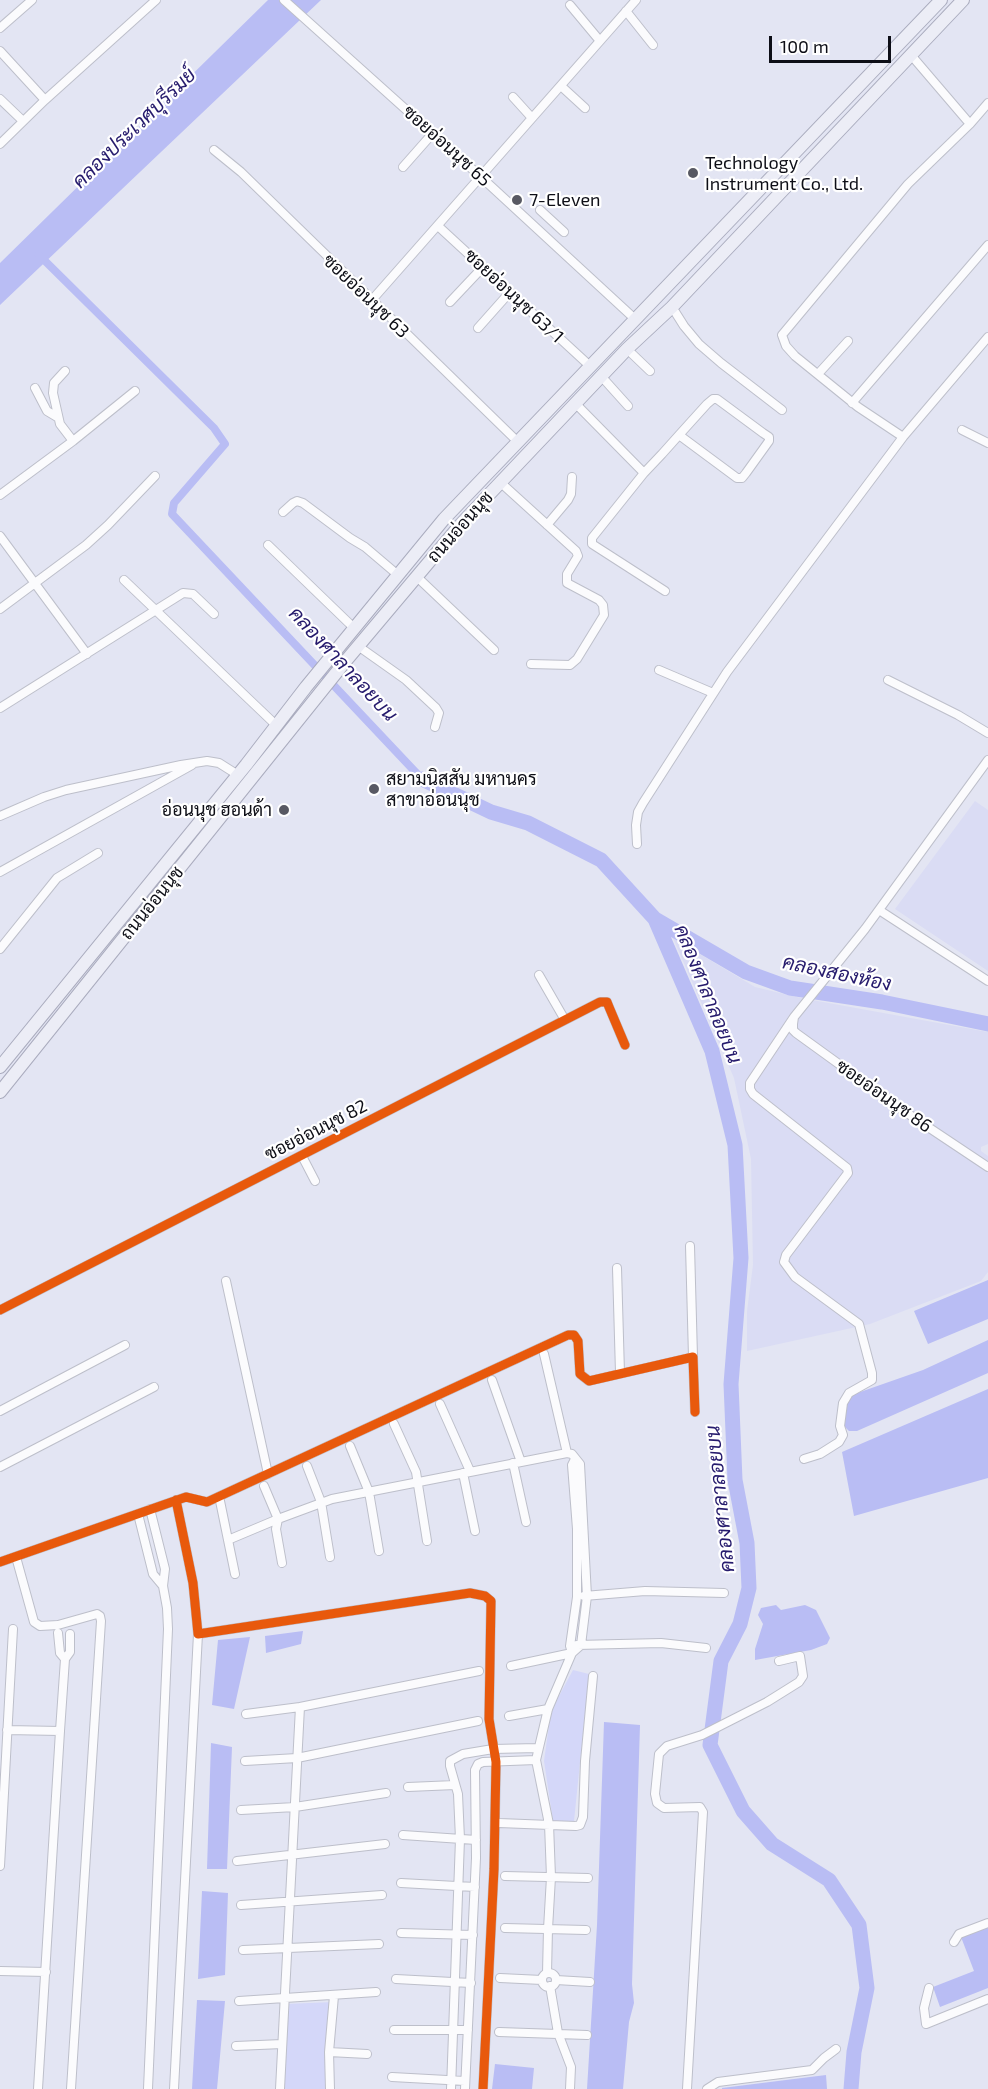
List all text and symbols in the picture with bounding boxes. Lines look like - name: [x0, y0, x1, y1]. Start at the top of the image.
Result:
- scale bar: [772, 24, 894, 62]
- text: 100 m: [780, 35, 829, 57]
- water label: คลองประเวศบุรีรมย์: [67, 63, 201, 193]
- street label: ซอยอ่อนนุช 65: [399, 101, 495, 191]
- place label: Technology Instrument Co., Ltd.: [705, 152, 863, 195]
- marker: Technology Instrument Co., Ltd.: [686, 166, 700, 180]
- place label: 7-Eleven: [529, 189, 601, 211]
- marker: 7-Eleven: [510, 193, 524, 207]
- street label: ซอยอ่อนนุช 63/1: [460, 245, 568, 347]
- street label: ซอยอ่อนนุช 63: [318, 250, 414, 342]
- street label: ถนนอ่อนนุช: [422, 487, 498, 567]
- water label: คลองศาลาลอยบน: [284, 602, 402, 726]
- place label: สยามนิสสัน มหานคร สาขาอ่อนนุช: [386, 768, 537, 810]
- marker: สยามนิสสัน มหานคร สาขาอ่อนนุช: [367, 782, 381, 796]
- place label: อ่อนนุช ฮอนด้า: [161, 799, 272, 821]
- marker: อ่อนนุช ฮอนด้า: [277, 803, 291, 817]
- street label: ถนนอ่อนนุช: [116, 862, 188, 944]
- water label: คลองศาลาลอยบน: [669, 921, 747, 1067]
- water label: คลองสองห้อง: [780, 950, 894, 996]
- street label: ซอยอ่อนนุช 86: [832, 1055, 936, 1137]
- street label: ซอยอ่อนนุช 82: [261, 1095, 371, 1165]
- water label: คลองศาลาลอยบน: [700, 1424, 740, 1574]

